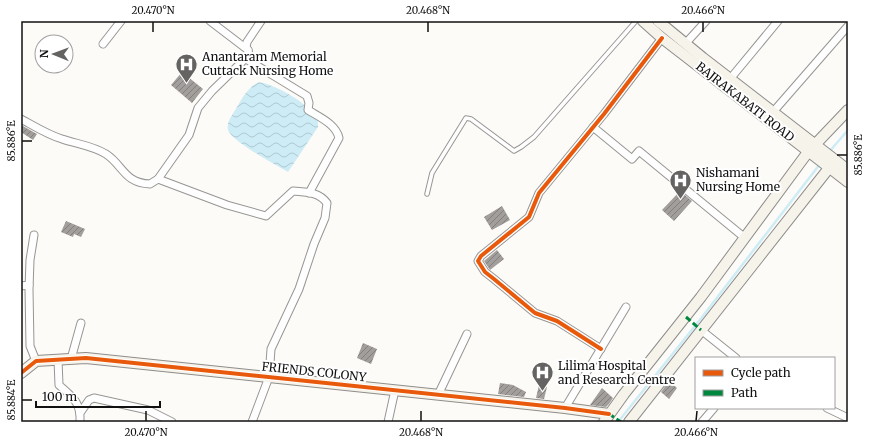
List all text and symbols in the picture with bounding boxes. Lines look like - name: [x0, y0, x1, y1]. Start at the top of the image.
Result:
- text: 20.470°N: [132, 4, 175, 17]
- text: 20.468°N: [406, 4, 450, 17]
- text: 20.466°N: [681, 4, 725, 17]
- north arrow: [34, 34, 74, 74]
- text: N: [37, 49, 51, 58]
- place label: Anantaram Memorial Cuttack Nursing Home: [201, 49, 333, 78]
- hospital icon: Anantaram Memorial Cuttack Nursing Home: [173, 51, 199, 84]
- street label: BAJRAKABATI ROAD: [693, 59, 798, 145]
- text: 85.886°E: [5, 120, 18, 162]
- text: 85.886°E: [852, 134, 865, 176]
- place label: Nishamani Nursing Home: [696, 165, 780, 194]
- hospital icon: Nishamani Nursing Home: [667, 167, 693, 200]
- legend: [695, 357, 835, 409]
- place label: Lilima Hospital and Research Centre: [558, 358, 675, 387]
- street label: FRIENDS COLONY: [261, 359, 368, 385]
- hospital icon: Lilima Hospital and Research Centre: [529, 360, 555, 393]
- text: Cycle path: [731, 365, 791, 380]
- text: 85.884°E: [5, 379, 18, 420]
- scale bar: [36, 383, 160, 409]
- text: Path: [731, 385, 757, 400]
- text: 100 m: [42, 389, 77, 404]
- text: 20.470°N: [125, 426, 168, 439]
- text: 20.468°N: [399, 426, 443, 439]
- text: 20.466°N: [674, 426, 718, 439]

